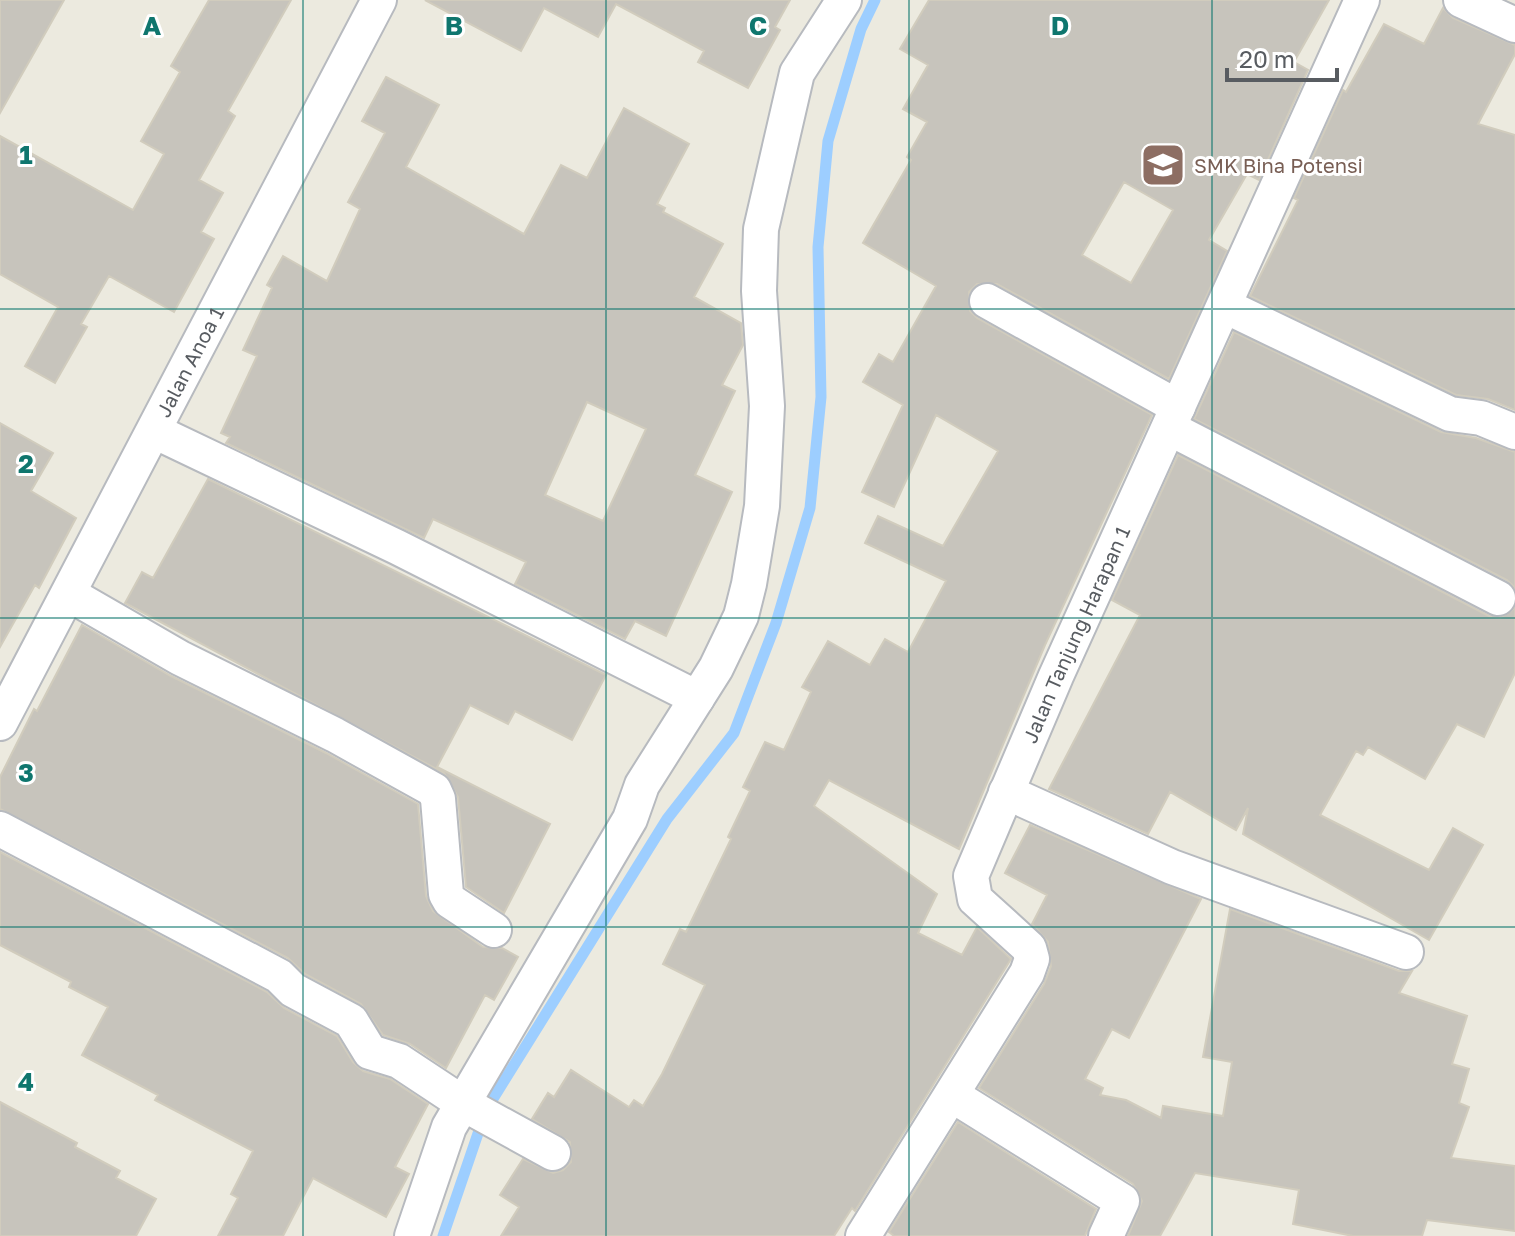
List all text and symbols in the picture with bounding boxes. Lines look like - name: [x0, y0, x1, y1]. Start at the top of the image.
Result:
- text: A: [143, 10, 162, 41]
- text: B: [445, 10, 463, 41]
- text: C: [749, 10, 767, 41]
- text: D: [1051, 10, 1069, 41]
- scale bar: [1227, 32, 1337, 82]
- text: 20 m: [1239, 44, 1295, 73]
- text: 1: [19, 139, 33, 170]
- school or university icon: SMK Bina Potensi: [1139, 141, 1187, 189]
- place label: SMK Bina Potensi: [1194, 153, 1363, 177]
- street label: Jalan Anoa 1: [151, 302, 228, 421]
- text: 2: [18, 448, 34, 479]
- street label: Jalan Tanjung Harapan 1: [1017, 522, 1135, 746]
- text: 3: [18, 757, 34, 788]
- text: 4: [18, 1066, 34, 1097]

